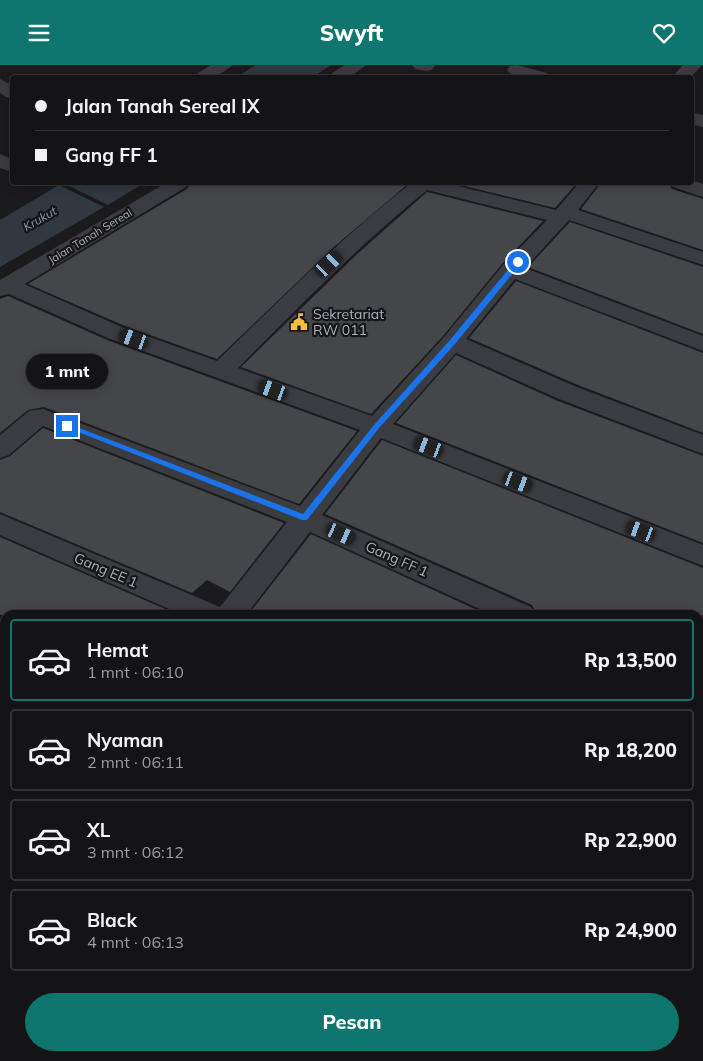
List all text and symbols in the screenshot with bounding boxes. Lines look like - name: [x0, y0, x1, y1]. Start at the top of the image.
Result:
- icon: menu: [25, 19, 53, 47]
- text: Swyft: [320, 19, 383, 47]
- icon: heart: [650, 19, 678, 47]
- text: Jalan Tanah Sereal IX: [65, 94, 260, 118]
- text: Gang FF 1: [65, 143, 158, 167]
- water label: Krukut: [20, 203, 60, 234]
- street label: Jalan Tanah Sereal: [45, 205, 135, 267]
- car: [312, 248, 345, 280]
- route start: [507, 251, 529, 273]
- place label: Sekretariat RW 011: [313, 305, 384, 339]
- public building icon: Sekretariat RW 011: [289, 312, 309, 332]
- car: [117, 327, 150, 351]
- callout: 1 mnt: [26, 353, 108, 389]
- text: 1 mnt: [45, 361, 89, 381]
- car: [256, 378, 289, 402]
- route end: [56, 415, 78, 437]
- car: [412, 435, 445, 459]
- car: [501, 470, 534, 494]
- car: [624, 519, 657, 543]
- car: [324, 521, 357, 547]
- street label: Gang FF 1: [363, 537, 431, 581]
- street label: Gang EE 1: [71, 549, 141, 591]
- icon: car: [27, 638, 72, 683]
- text: Hemat: [87, 638, 148, 662]
- text: Rp 13,500: [584, 648, 677, 672]
- text: 1 mnt · 06:10: [87, 662, 184, 682]
- icon: car: [27, 728, 72, 773]
- text: Nyaman: [87, 728, 164, 752]
- text: Rp 18,200: [584, 738, 677, 762]
- text: 2 mnt · 06:11: [87, 752, 184, 772]
- icon: car: [27, 818, 72, 863]
- text: XL: [87, 818, 110, 842]
- text: Rp 22,900: [584, 828, 677, 852]
- text: 3 mnt · 06:12: [87, 842, 184, 862]
- icon: car: [27, 908, 72, 953]
- text: Black: [87, 908, 137, 932]
- text: Rp 24,900: [584, 918, 677, 942]
- text: 4 mnt · 06:13: [87, 932, 184, 952]
- button: Pesan: [25, 993, 679, 1051]

